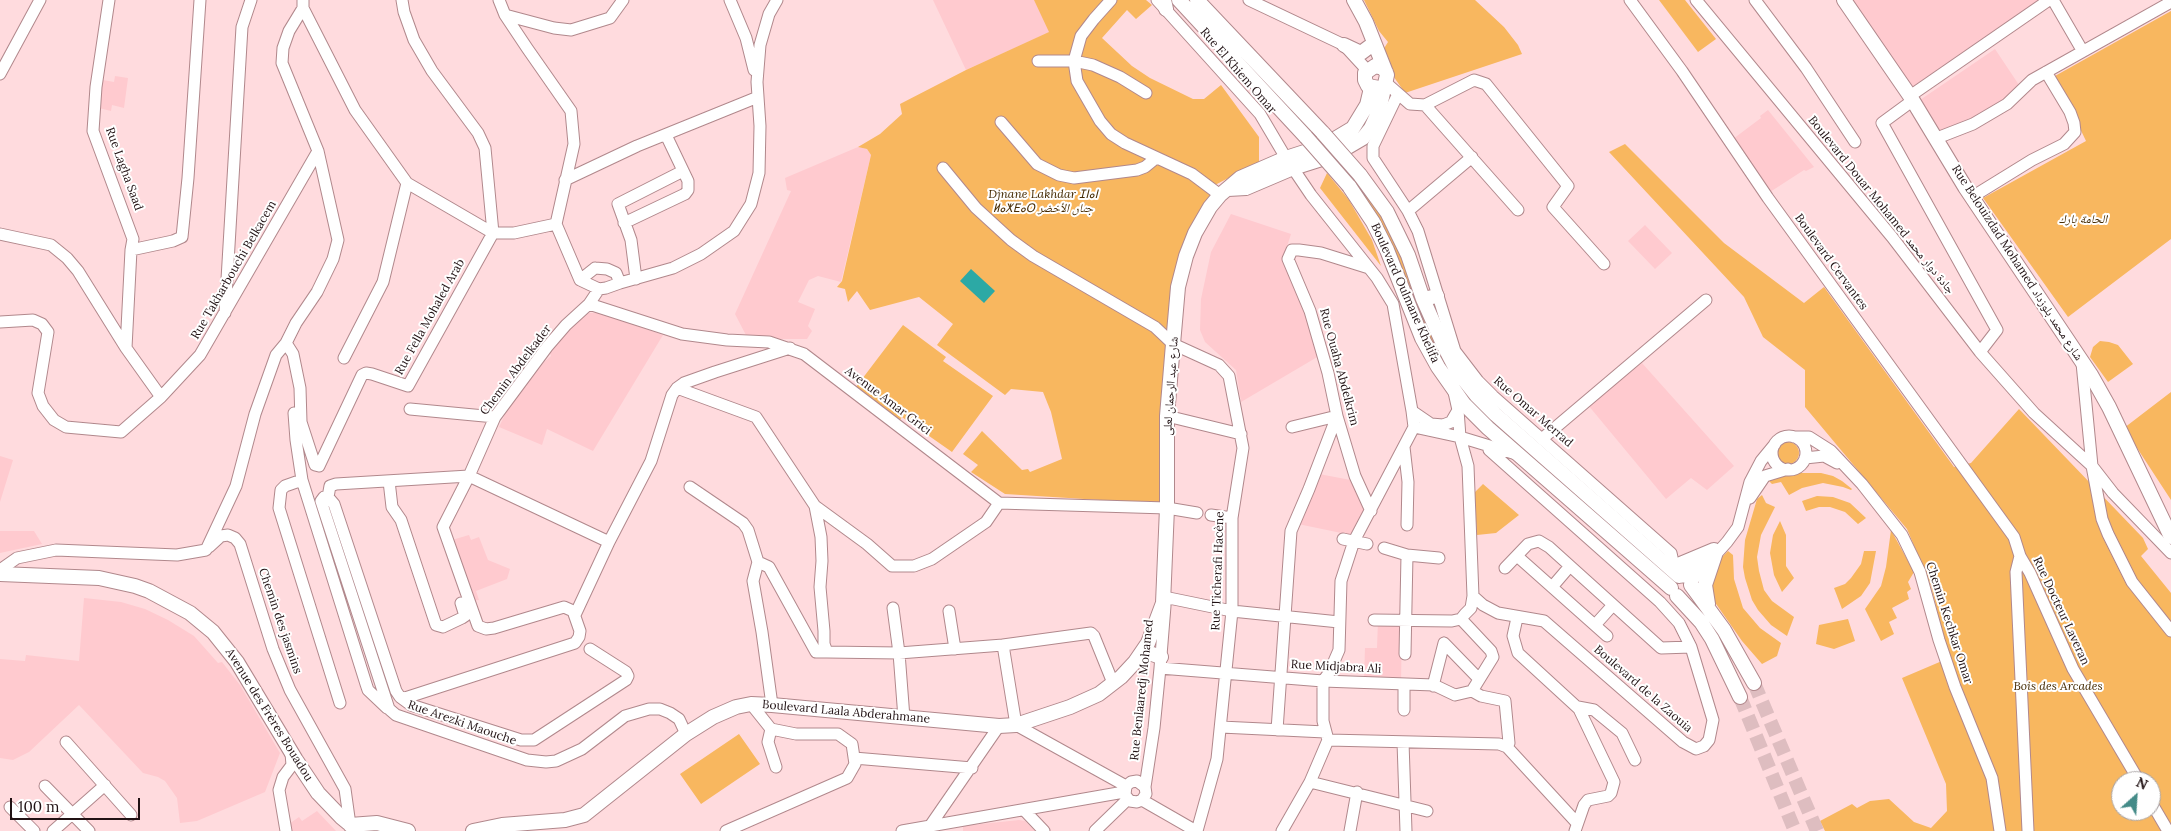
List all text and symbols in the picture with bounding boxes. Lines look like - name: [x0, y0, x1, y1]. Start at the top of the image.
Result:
- street label: Rue El Khiem Omar: [1197, 25, 1279, 117]
- street label: Boulevard Douar Mohamed جادة دوار محمد: [1805, 113, 1957, 297]
- street label: Rue Lagha Saad: [102, 125, 146, 213]
- street label: Rue Belouizdad Mohamed شارع محمد بلوزداد: [1948, 163, 2086, 363]
- park label: Djnane Lakhdar ⵊⵏⴰⵏ ⵍⴰⵅⴹⴰⵔ جنان الأخضر: [988, 188, 1098, 216]
- street label: Rue Takharbouchi Belkacem: [188, 198, 280, 342]
- street label: Boulevard Cervantes: [1791, 211, 1871, 313]
- park label: الحامة بارك: [2059, 213, 2107, 227]
- street label: Boulevard Oulmane Khelifa: [1368, 221, 1442, 365]
- street label: Rue Fella Mohaled Arab: [392, 257, 468, 377]
- street label: Rue Ouaha Abdelkrim: [1316, 307, 1362, 427]
- street label: Chemin Abdelkader: [477, 322, 555, 418]
- street label: شارع عبد الرحمان لعلى: [1160, 336, 1182, 436]
- street label: Avenue Amar Grici: [842, 364, 934, 438]
- street label: Rue Omar Merrad: [1490, 374, 1576, 450]
- street label: Rue Ticherafi Hacène: [1209, 511, 1227, 631]
- street label: Rue Docteur Laveran: [2030, 555, 2092, 667]
- street label: Chemin Kechkar Omar: [1922, 560, 1976, 686]
- street label: Chemin des jasmins: [255, 566, 305, 676]
- street label: Rue Benlaaredj Mohamed: [1127, 619, 1157, 761]
- street label: Boulevard de la Zaouia: [1591, 642, 1695, 736]
- street label: Avenue des Frères Bouadou: [222, 646, 316, 784]
- street label: Rue Midjabra Ali: [1290, 657, 1382, 677]
- park label: Bois des Arcades: [2013, 680, 2103, 694]
- street label: Boulevard Laala Abderahmane: [761, 697, 931, 727]
- street label: Rue Arezki Maouche: [406, 698, 518, 748]
- north arrow: [2111, 771, 2161, 821]
- text: N: [2133, 773, 2151, 794]
- scale bar: [12, 788, 142, 820]
- text: 100 m: [18, 797, 59, 816]

